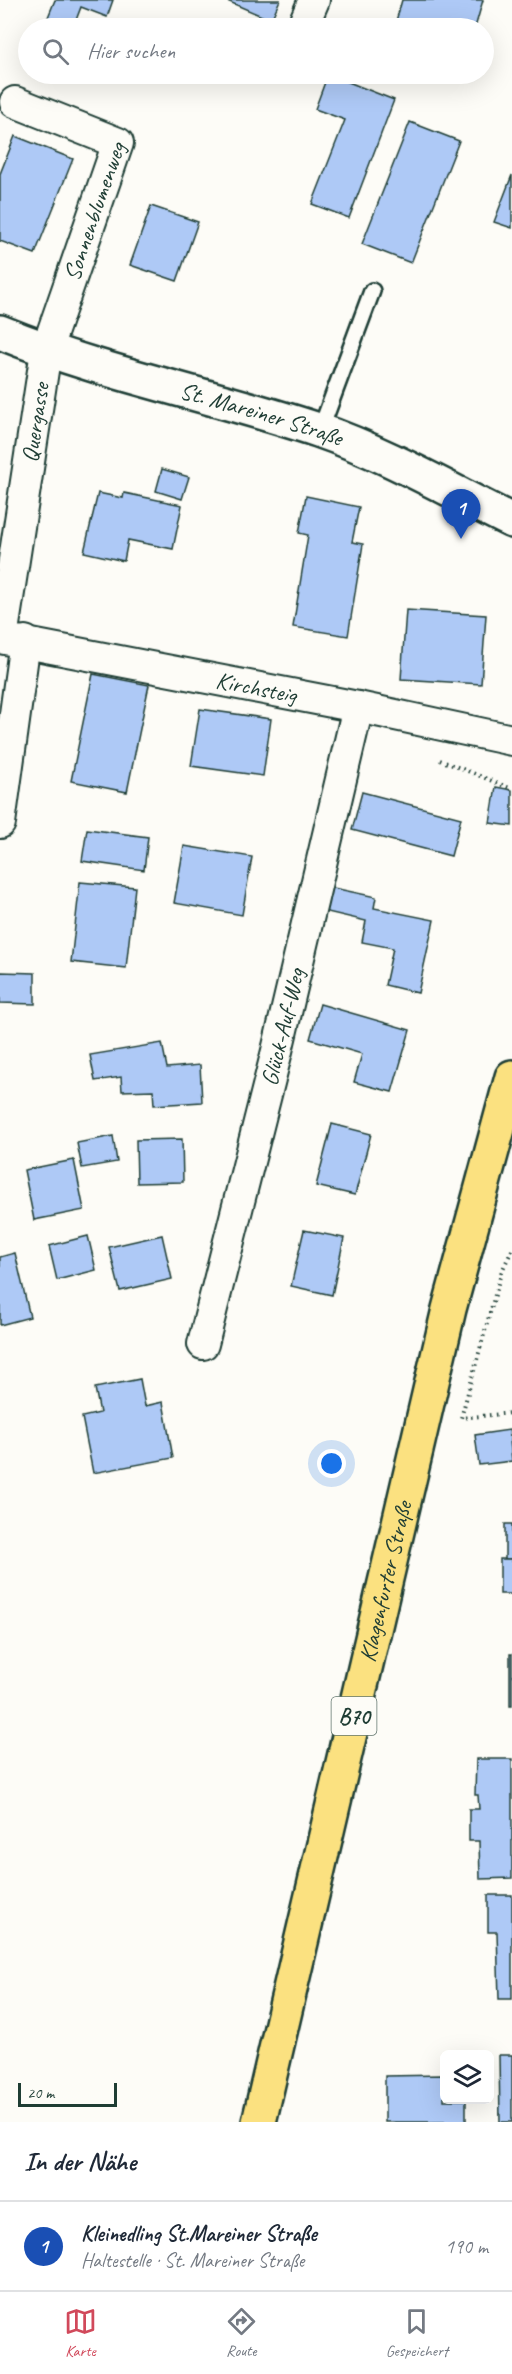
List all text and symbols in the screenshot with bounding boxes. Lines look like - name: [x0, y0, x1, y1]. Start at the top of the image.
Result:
- search box: [18, 18, 494, 84]
- icon: search: [39, 35, 72, 68]
- text: Hier suchen: [87, 37, 175, 65]
- street label: Sonnenblumenweg: [57, 137, 133, 285]
- street label: St. Mareiner Straße: [177, 375, 349, 453]
- street label: Quergasse: [14, 379, 56, 464]
- pin: 1: [442, 490, 480, 539]
- street label: Kirchsteig: [213, 665, 301, 710]
- street label: Glück-Auf-Weg: [254, 964, 311, 1089]
- your location: [317, 1449, 346, 1478]
- street label: Klagenfurter Straße: [352, 1496, 419, 1665]
- road number: B70: [332, 1697, 376, 1735]
- map controls: [440, 2050, 494, 2104]
- button: layers: [440, 2050, 494, 2104]
- scale bar: [18, 2080, 117, 2108]
- text: 20 m: [27, 2083, 54, 2103]
- text: In der Nähe: [24, 2145, 136, 2178]
- text: Kleinedling St.Mareiner Straße: [81, 2220, 317, 2248]
- text: 1: [39, 2234, 48, 2259]
- text: 190 m: [445, 2234, 488, 2259]
- text: Haltestelle · St. Mareiner Straße: [81, 2248, 304, 2273]
- tab: Karte: [64, 2305, 97, 2361]
- tab: Route: [225, 2305, 258, 2361]
- tab: Gespeichert: [386, 2305, 448, 2361]

